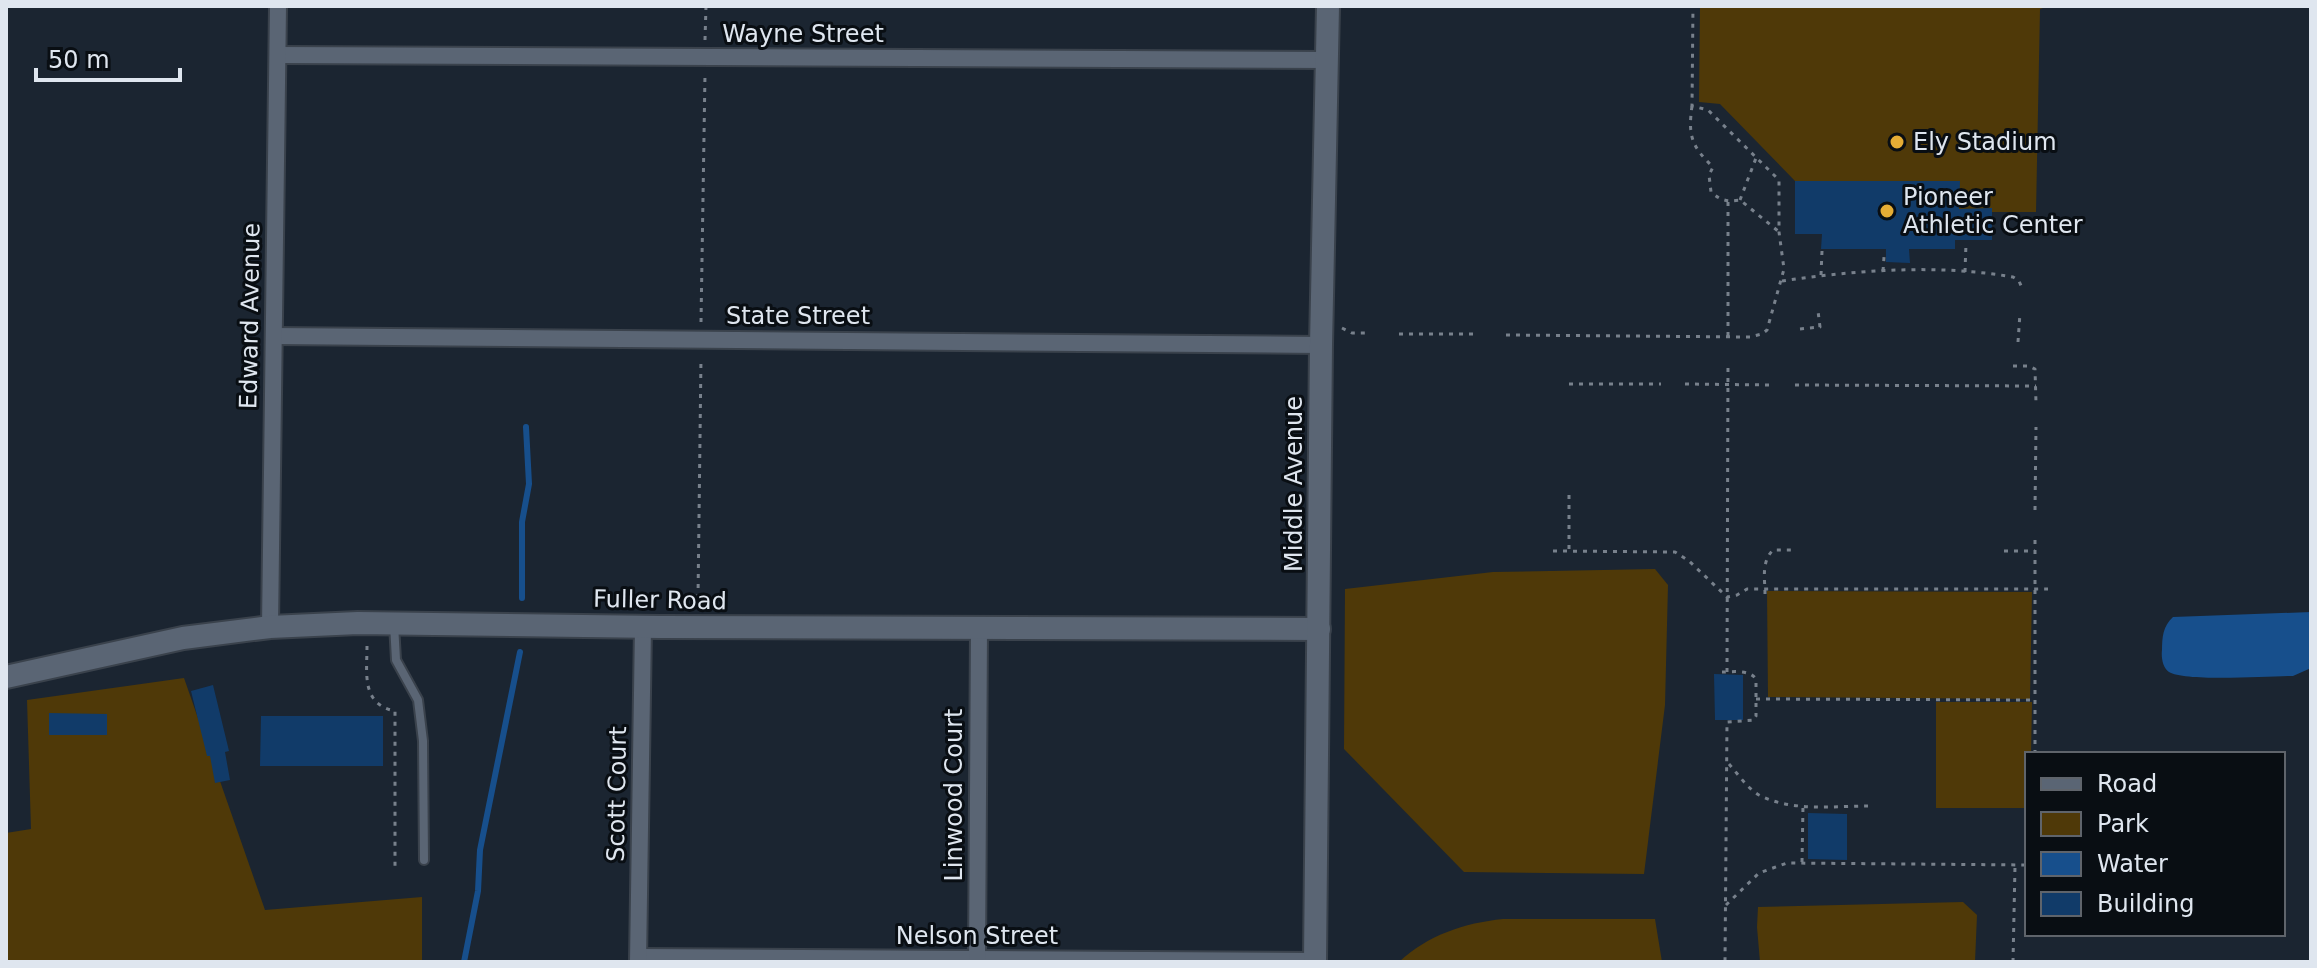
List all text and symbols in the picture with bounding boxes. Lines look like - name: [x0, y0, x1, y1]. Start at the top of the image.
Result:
- street label: Wayne Street: [722, 20, 884, 48]
- scale bar: [36, 32, 180, 82]
- text: 50 m: [48, 46, 110, 74]
- place label: Ely Stadium: [1913, 128, 2057, 156]
- marker: Ely Stadium: [1888, 133, 1906, 151]
- place label: Pioneer Athletic Center: [1903, 183, 2083, 239]
- marker: Pioneer Athletic Center: [1878, 202, 1896, 220]
- street label: Edward Avenue: [234, 223, 266, 409]
- street label: State Street: [726, 302, 870, 330]
- street label: Middle Avenue: [1280, 396, 1308, 572]
- street label: Fuller Road: [593, 585, 727, 615]
- street label: Linwood Court: [940, 708, 968, 882]
- street label: Scott Court: [602, 726, 632, 862]
- legend: [2025, 752, 2285, 936]
- text: Road: [2097, 770, 2157, 798]
- text: Park: [2097, 810, 2149, 838]
- text: Water: [2097, 850, 2168, 878]
- text: Building: [2097, 890, 2194, 918]
- street label: Nelson Street: [896, 922, 1058, 950]

